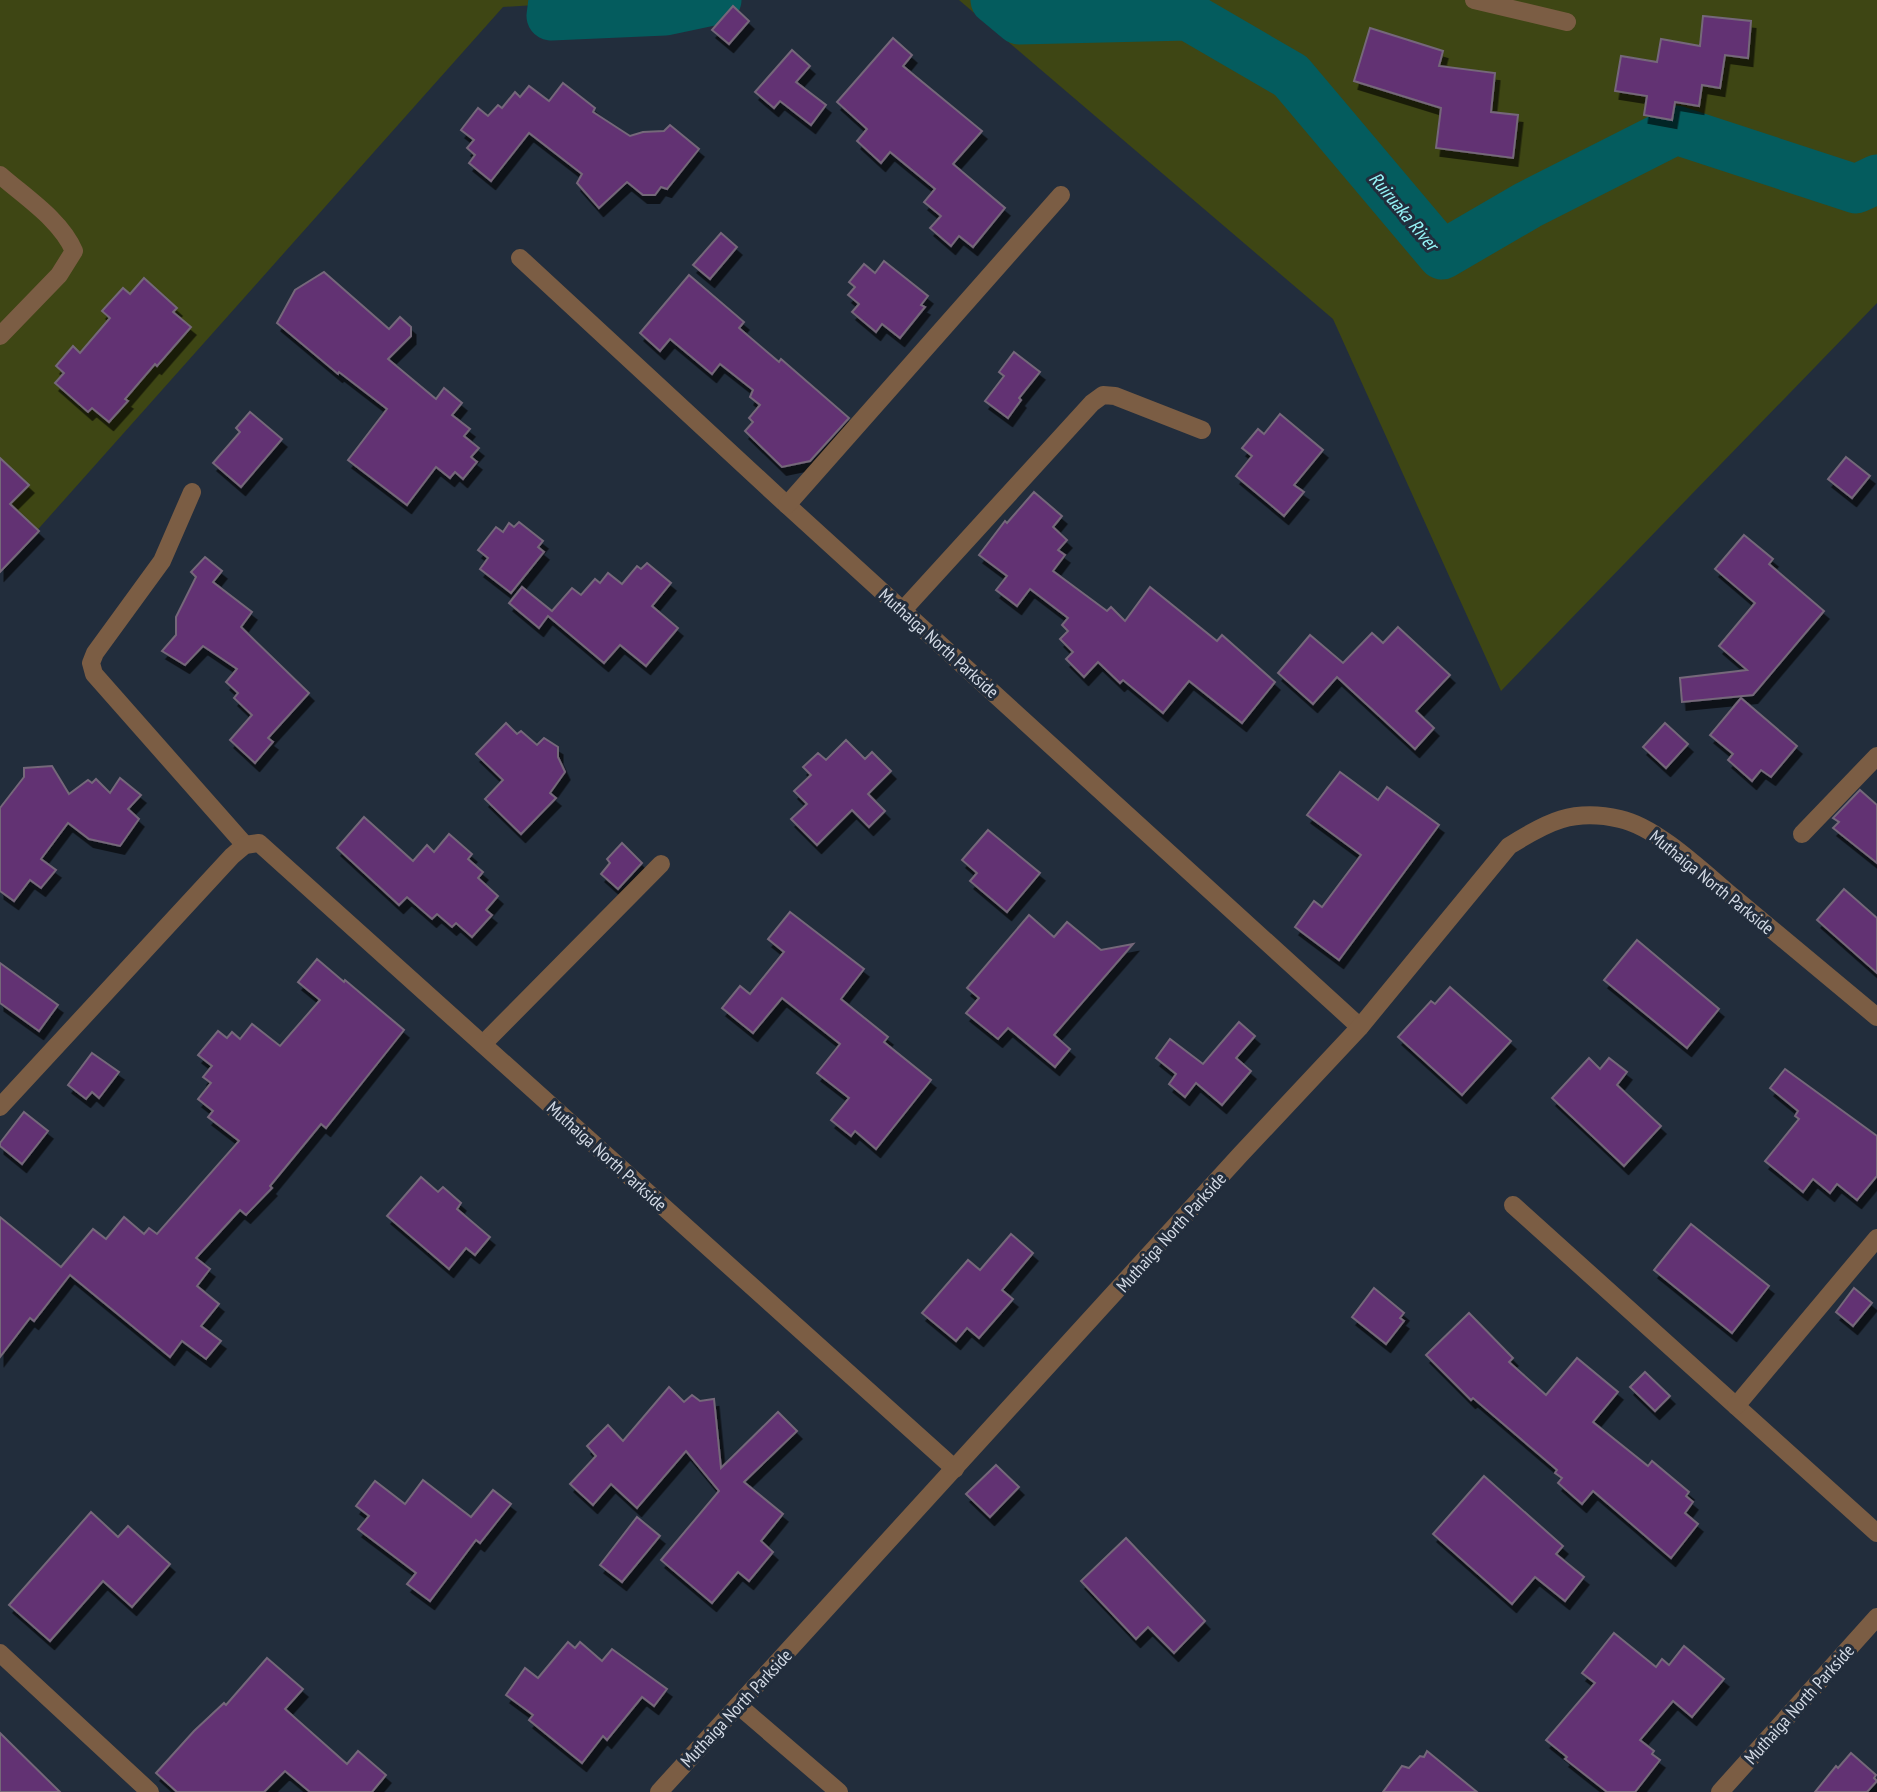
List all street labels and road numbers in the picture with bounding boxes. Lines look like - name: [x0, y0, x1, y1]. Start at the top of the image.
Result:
- street label: Muthaiga North Parkside: [874, 583, 1004, 703]
- street label: Muthaiga North Parkside: [1645, 825, 1779, 939]
- street label: Muthaiga North Parkside: [542, 1096, 672, 1216]
- street label: Muthaiga North Parkside: [1111, 1167, 1231, 1297]
- street label: Muthaiga North Parkside: [1739, 1639, 1859, 1769]
- street label: Muthaiga North Parkside: [675, 1644, 797, 1772]

